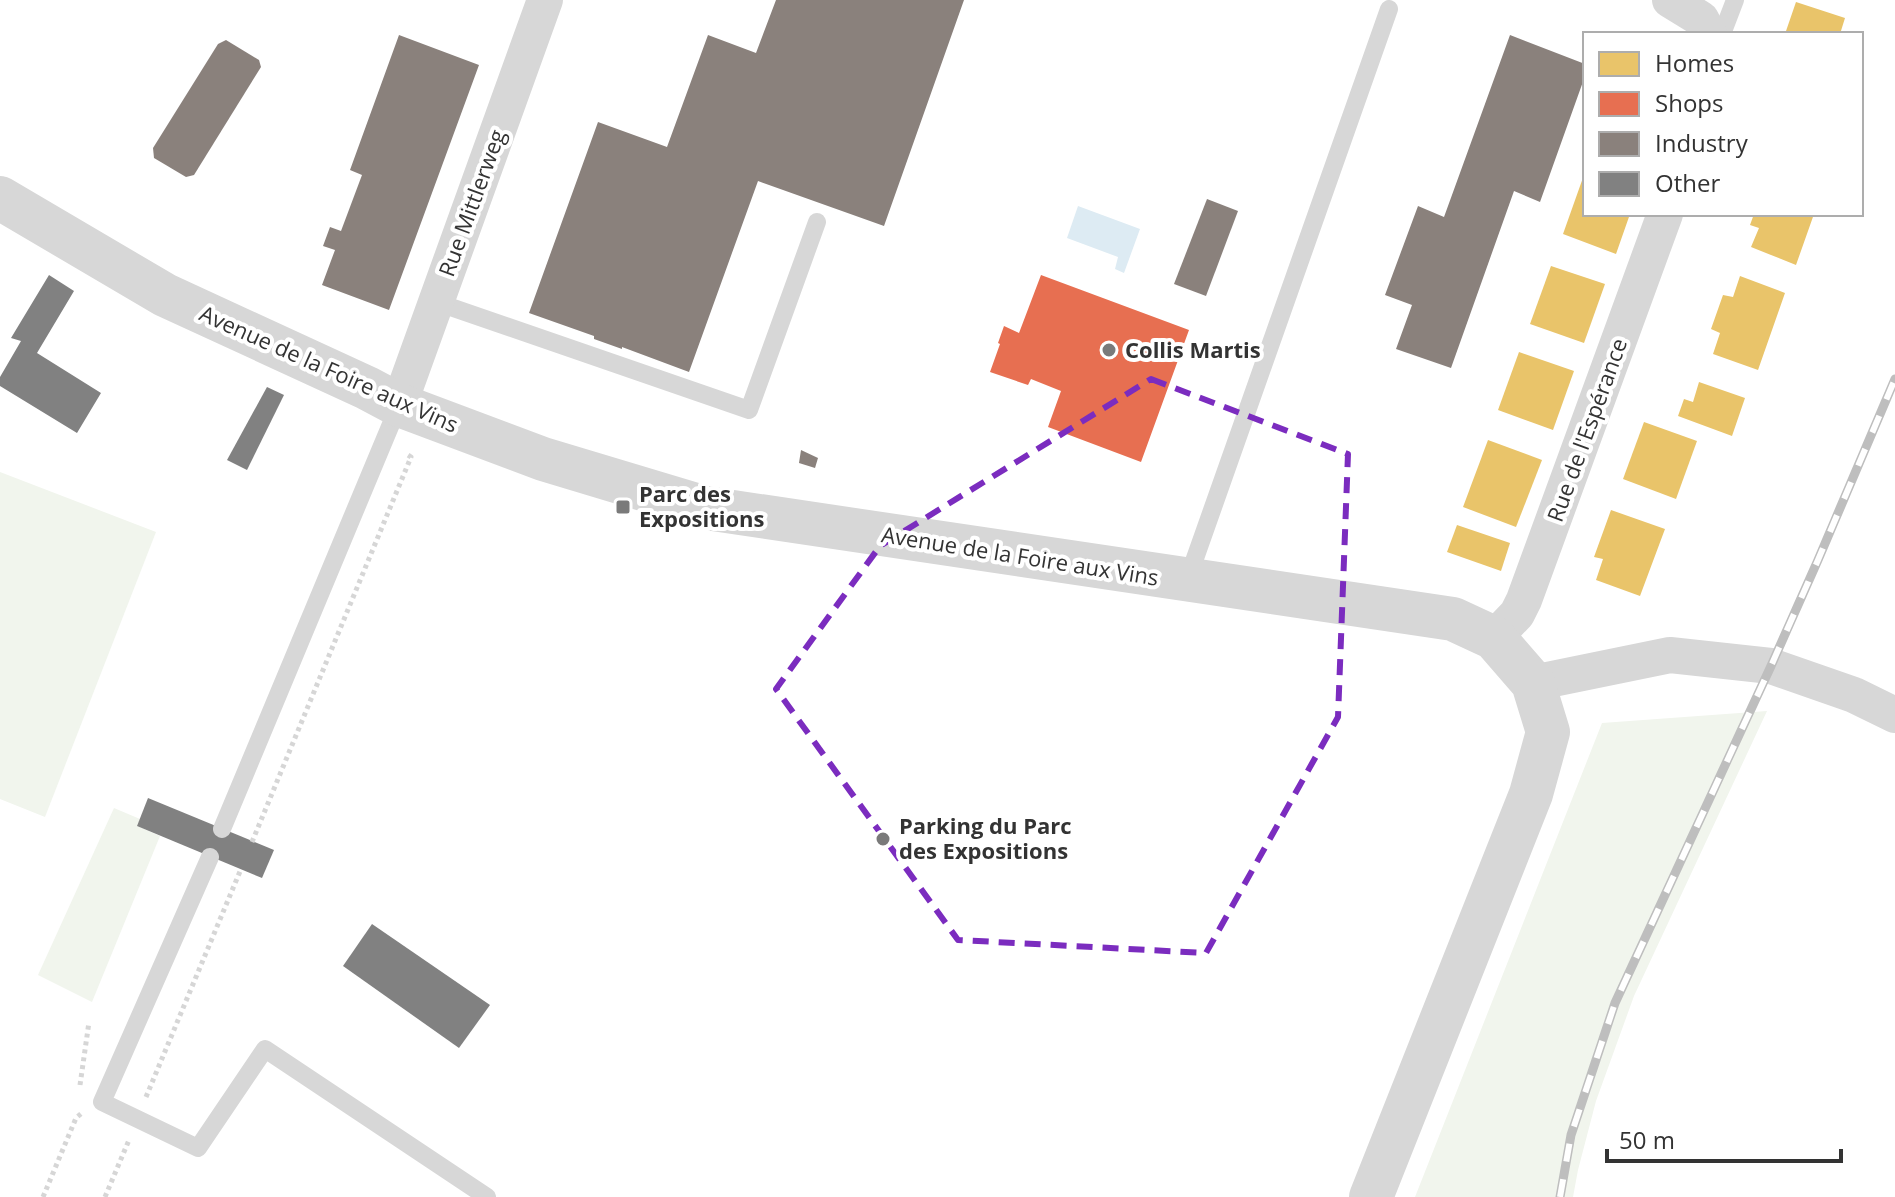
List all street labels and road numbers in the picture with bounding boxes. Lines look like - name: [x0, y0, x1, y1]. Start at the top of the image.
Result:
- street label: Rue Mittlerweg: [431, 125, 512, 280]
- street label: Avenue de la Foire aux Vins: [195, 297, 463, 439]
- street label: Rue de l'Espérance: [1539, 334, 1633, 526]
- street label: Avenue de la Foire aux Vins: [879, 518, 1161, 592]

